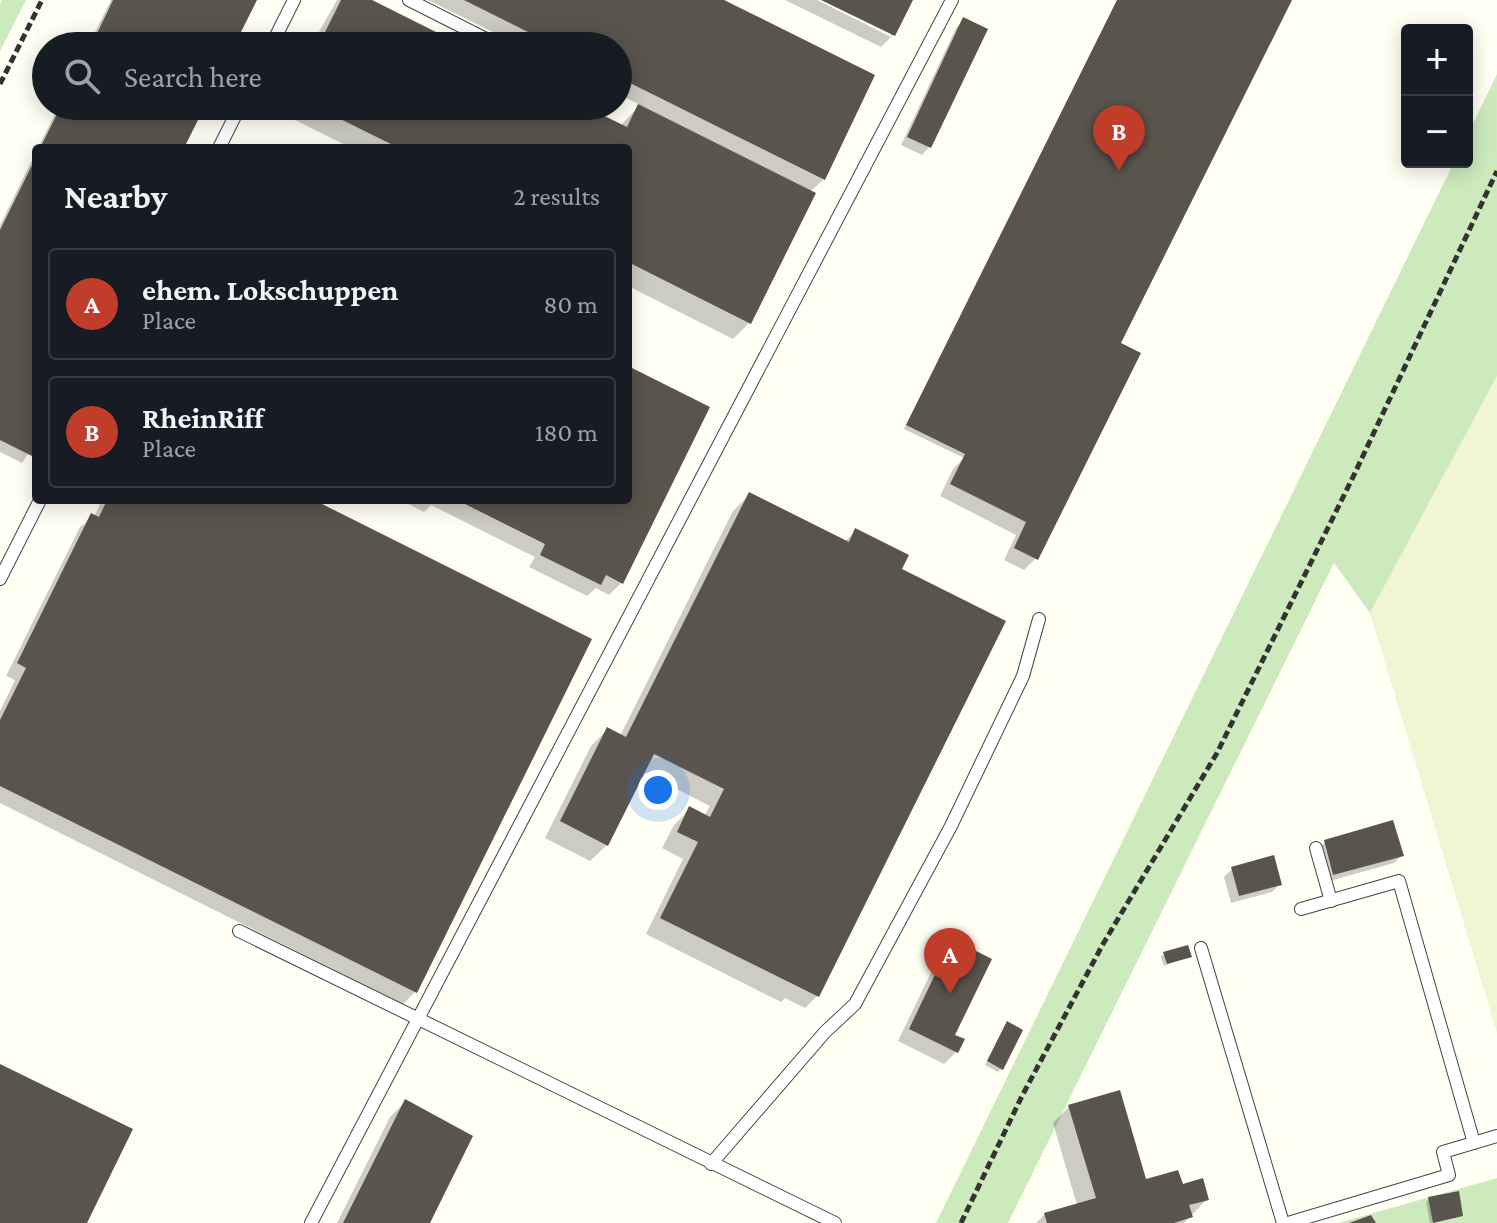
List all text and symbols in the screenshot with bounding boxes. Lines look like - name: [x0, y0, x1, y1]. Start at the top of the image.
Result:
- map controls: [1401, 24, 1473, 168]
- button: +: [1401, 24, 1473, 96]
- search box: [32, 32, 632, 120]
- icon: search: [60, 54, 104, 98]
- text: Search here: [124, 60, 262, 93]
- button: −: [1401, 96, 1473, 168]
- pin: B: [1093, 105, 1145, 171]
- text: Nearby: [64, 178, 167, 215]
- text: 2 results: [513, 182, 600, 211]
- text: ehem. Lokschuppen: [142, 273, 399, 306]
- text: A: [84, 290, 100, 319]
- text: 80 m: [544, 290, 598, 319]
- text: Place: [142, 306, 196, 335]
- text: RheinRiff: [142, 401, 264, 434]
- text: B: [84, 418, 100, 447]
- text: 180 m: [535, 418, 598, 447]
- text: Place: [142, 434, 196, 463]
- your location: [638, 770, 678, 810]
- pin: A: [924, 928, 976, 994]

